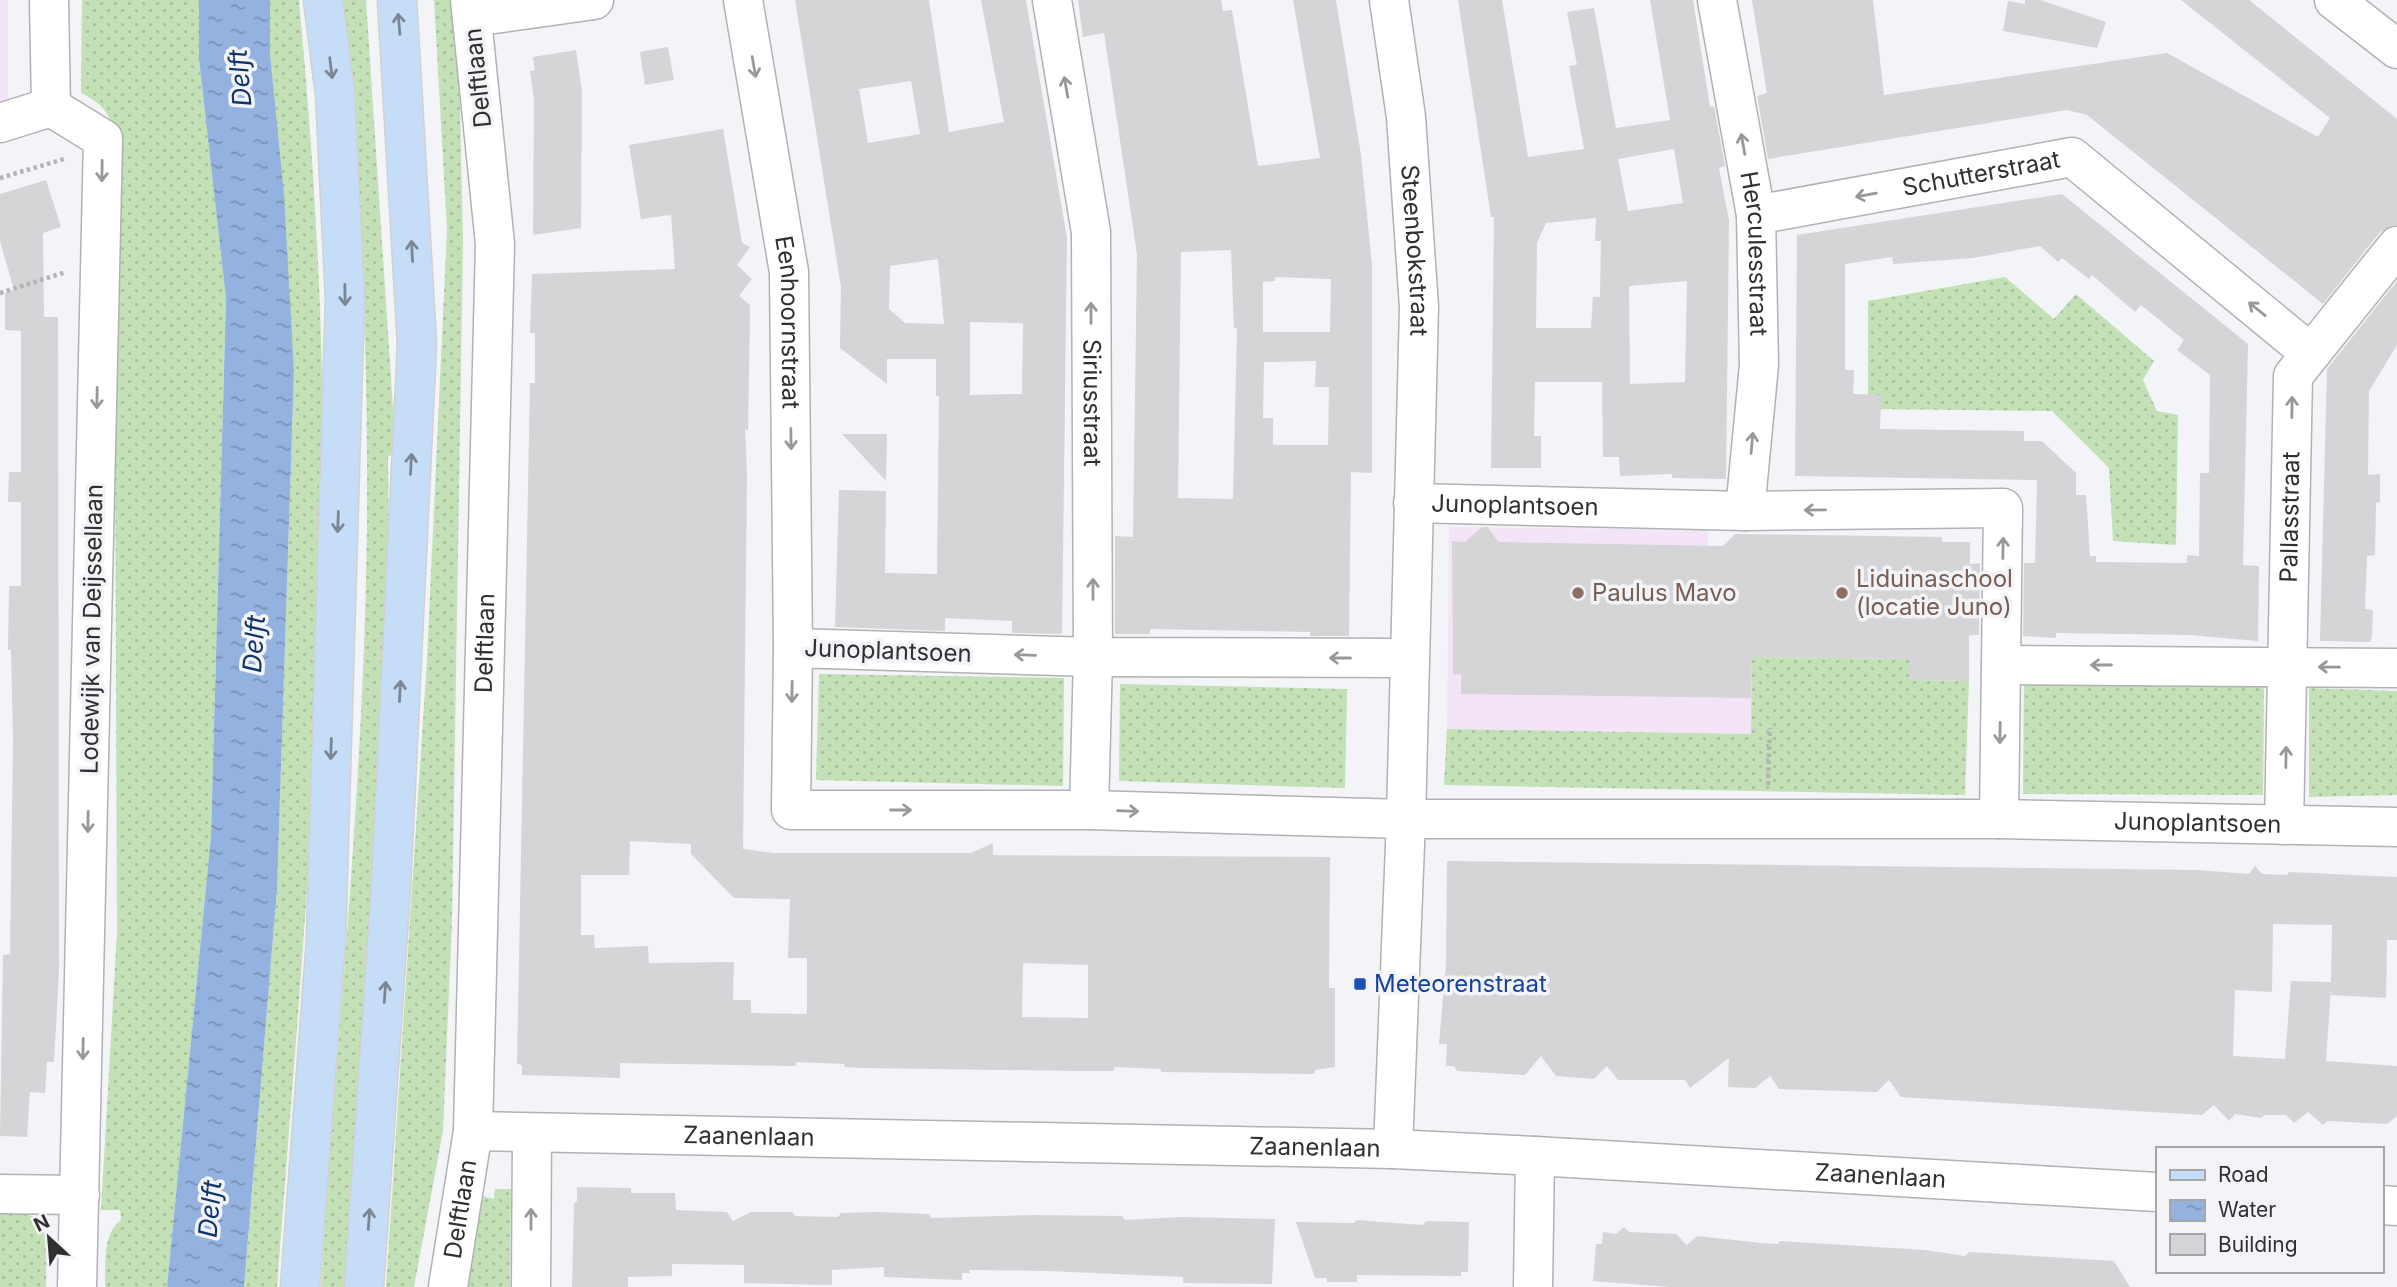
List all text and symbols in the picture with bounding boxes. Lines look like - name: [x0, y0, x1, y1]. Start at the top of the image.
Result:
- one-way arrow: [392, 14, 405, 36]
- street label: Delftlaan: [458, 27, 497, 129]
- water label: Delft: [222, 48, 257, 108]
- one-way arrow: [748, 55, 761, 78]
- one-way arrow: [325, 56, 338, 79]
- one-way arrow: [1059, 76, 1072, 99]
- one-way arrow: [1735, 133, 1749, 156]
- street label: Schutterstraat: [1900, 144, 2063, 202]
- one-way arrow: [95, 159, 108, 182]
- street label: Steenbokstraat: [1395, 164, 1434, 337]
- street label: Herculesstraat: [1734, 169, 1773, 337]
- one-way arrow: [1855, 189, 1878, 202]
- street label: Eenhoornstraat: [769, 233, 805, 409]
- one-way arrow: [405, 241, 418, 263]
- one-way arrow: [338, 283, 351, 306]
- one-way arrow: [1084, 301, 1098, 324]
- one-way arrow: [2248, 301, 2266, 316]
- street label: Siriusstraat: [1078, 339, 1107, 467]
- one-way arrow: [90, 386, 104, 409]
- one-way arrow: [2285, 396, 2299, 419]
- one-way arrow: [784, 427, 797, 450]
- one-way arrow: [1746, 432, 1759, 455]
- street label: Pallasstraat: [2274, 451, 2305, 583]
- one-way arrow: [405, 453, 418, 476]
- street label: Lodewijk van Deijssellaan: [74, 484, 109, 774]
- street label: Junoplantsoen: [1431, 488, 1599, 521]
- one-way arrow: [1804, 503, 1827, 517]
- one-way arrow: [332, 510, 345, 533]
- one-way arrow: [1996, 536, 2009, 559]
- place label: Liduinaschool (locatie Juno): [1856, 564, 2013, 621]
- one-way arrow: [1086, 578, 1100, 601]
- place label: Paulus Mavo: [1592, 578, 1737, 607]
- marker: Paulus Mavo: [1570, 585, 1586, 601]
- marker: Liduinaschool (locatie Juno): [1834, 585, 1850, 601]
- street label: Delftlaan: [469, 593, 500, 693]
- water label: Delft: [236, 614, 271, 674]
- street label: Junoplantsoen: [804, 633, 972, 668]
- one-way arrow: [1014, 649, 1037, 662]
- one-way arrow: [1329, 651, 1352, 665]
- one-way arrow: [2090, 658, 2113, 672]
- one-way arrow: [2318, 660, 2341, 674]
- one-way arrow: [394, 680, 407, 703]
- one-way arrow: [785, 681, 799, 704]
- one-way arrow: [1993, 721, 2007, 744]
- one-way arrow: [325, 738, 338, 761]
- one-way arrow: [2279, 746, 2292, 769]
- one-way arrow: [889, 803, 912, 817]
- one-way arrow: [1116, 805, 1139, 818]
- street label: Junoplantsoen: [2114, 806, 2282, 839]
- one-way arrow: [81, 810, 95, 833]
- place label: Meteorenstraat: [1374, 969, 1547, 998]
- marker: Meteorenstraat: [1352, 976, 1368, 992]
- one-way arrow: [378, 981, 391, 1004]
- one-way arrow: [77, 1037, 90, 1060]
- street label: Zaanenlaan: [683, 1120, 815, 1152]
- street label: Zaanenlaan: [1249, 1131, 1381, 1163]
- legend: [2156, 1147, 2383, 1273]
- street label: Delftlaan: [438, 1157, 482, 1261]
- street label: Zaanenlaan: [1814, 1157, 1947, 1194]
- text: Road: [2218, 1162, 2269, 1187]
- water label: Delft: [192, 1179, 227, 1239]
- text: Water: [2218, 1197, 2276, 1222]
- north arrow: [14, 1203, 84, 1273]
- one-way arrow: [363, 1208, 376, 1231]
- one-way arrow: [525, 1208, 538, 1231]
- text: N: [30, 1210, 53, 1237]
- text: Building: [2218, 1232, 2298, 1257]

